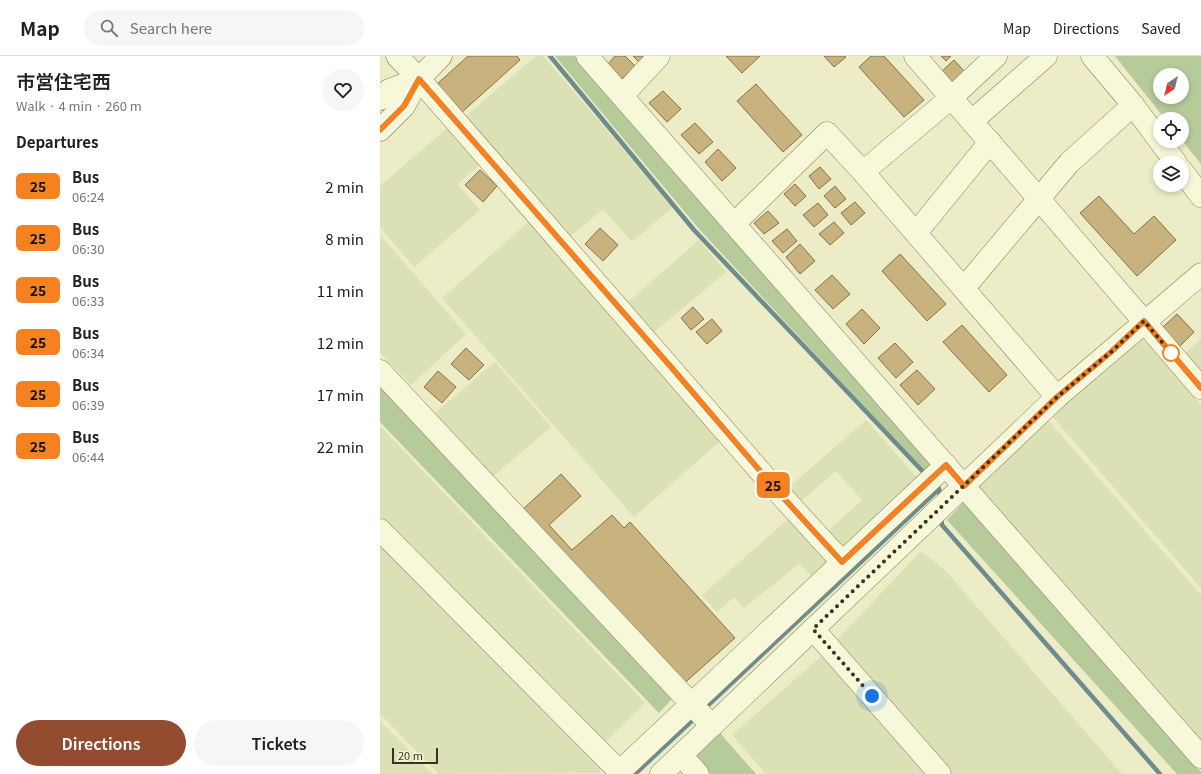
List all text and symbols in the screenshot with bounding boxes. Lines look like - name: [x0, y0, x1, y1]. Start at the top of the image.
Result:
- search box: [84, 10, 364, 46]
- text: Map: [20, 14, 60, 41]
- icon: search: [98, 17, 120, 39]
- text: Search here: [130, 17, 212, 38]
- text: Map: [1003, 18, 1031, 38]
- text: Directions: [1053, 18, 1119, 38]
- text: Saved: [1141, 18, 1181, 38]
- text: 市営住宅西: [16, 67, 111, 94]
- north arrow: [1153, 68, 1189, 104]
- map controls: [1153, 68, 1189, 192]
- button: heart: [322, 69, 364, 111]
- text: Walk · 4 min · 260 m: [16, 96, 142, 115]
- button: locate: [1153, 112, 1189, 148]
- text: Departures: [16, 131, 99, 152]
- button: layers: [1153, 156, 1189, 192]
- text: Bus: [72, 166, 99, 187]
- text: 25: [30, 176, 46, 196]
- text: 2 min: [325, 176, 364, 197]
- text: 06:24: [72, 187, 104, 206]
- text: Bus: [72, 218, 99, 239]
- text: 25: [30, 228, 46, 248]
- text: 8 min: [325, 228, 364, 249]
- text: 06:30: [72, 239, 104, 258]
- text: Bus: [72, 270, 99, 291]
- text: 25: [30, 280, 46, 300]
- text: 11 min: [317, 280, 364, 301]
- text: 06:33: [72, 291, 104, 310]
- text: Bus: [72, 322, 99, 343]
- text: 25: [30, 332, 46, 352]
- text: 12 min: [317, 332, 364, 353]
- text: 06:34: [72, 343, 104, 362]
- unlabelled marker: [1162, 344, 1180, 362]
- text: Bus: [72, 374, 99, 395]
- text: 25: [30, 384, 46, 404]
- text: 17 min: [317, 384, 364, 405]
- text: 06:39: [72, 395, 104, 414]
- text: Bus: [72, 426, 99, 447]
- text: 25: [30, 436, 46, 456]
- text: 22 min: [317, 436, 364, 457]
- text: 06:44: [72, 447, 104, 466]
- line badge: 25: [755, 472, 791, 498]
- text: 25: [765, 475, 781, 495]
- your location: [862, 686, 882, 706]
- button: Directions: [16, 720, 186, 766]
- button: Tickets: [194, 720, 364, 766]
- scale bar: [392, 746, 438, 765]
- text: 20 m: [398, 747, 423, 763]

